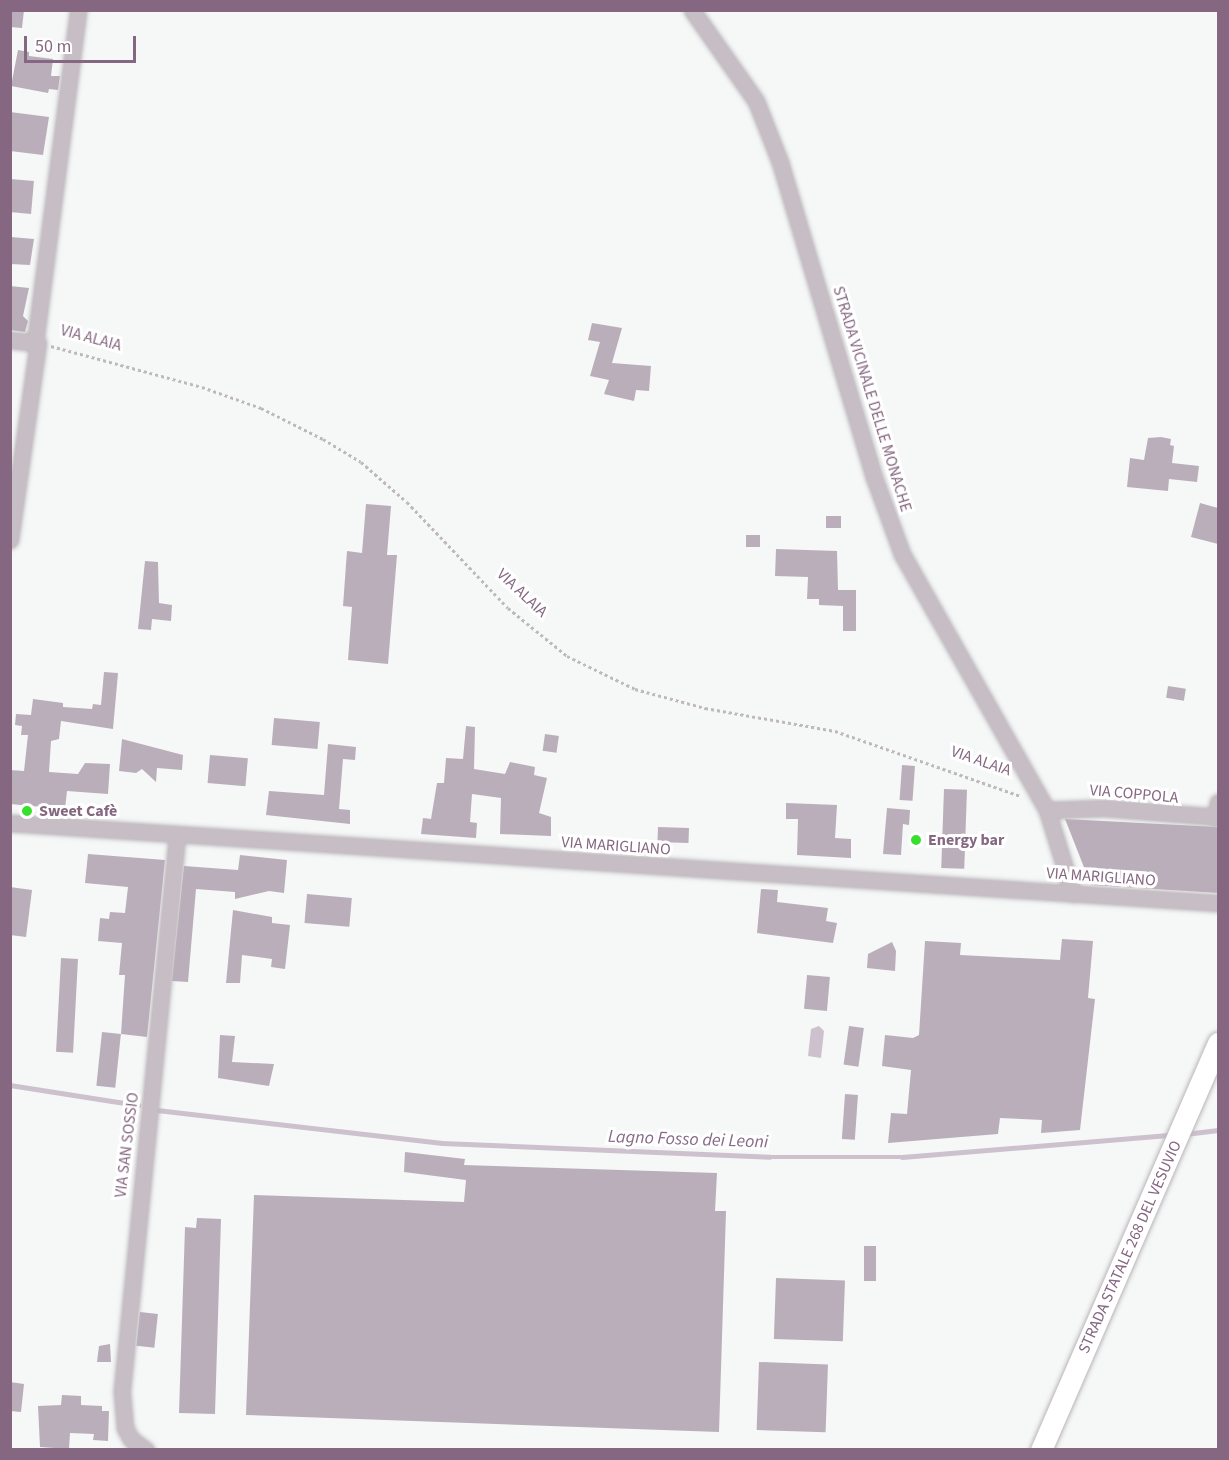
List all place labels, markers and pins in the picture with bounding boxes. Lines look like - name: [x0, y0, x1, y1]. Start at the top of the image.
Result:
- place label: Sweet Cafè: [39, 801, 117, 821]
- marker: Sweet Cafè: [20, 804, 34, 818]
- place label: Energy bar: [928, 830, 1004, 850]
- marker: Energy bar: [909, 833, 923, 847]

